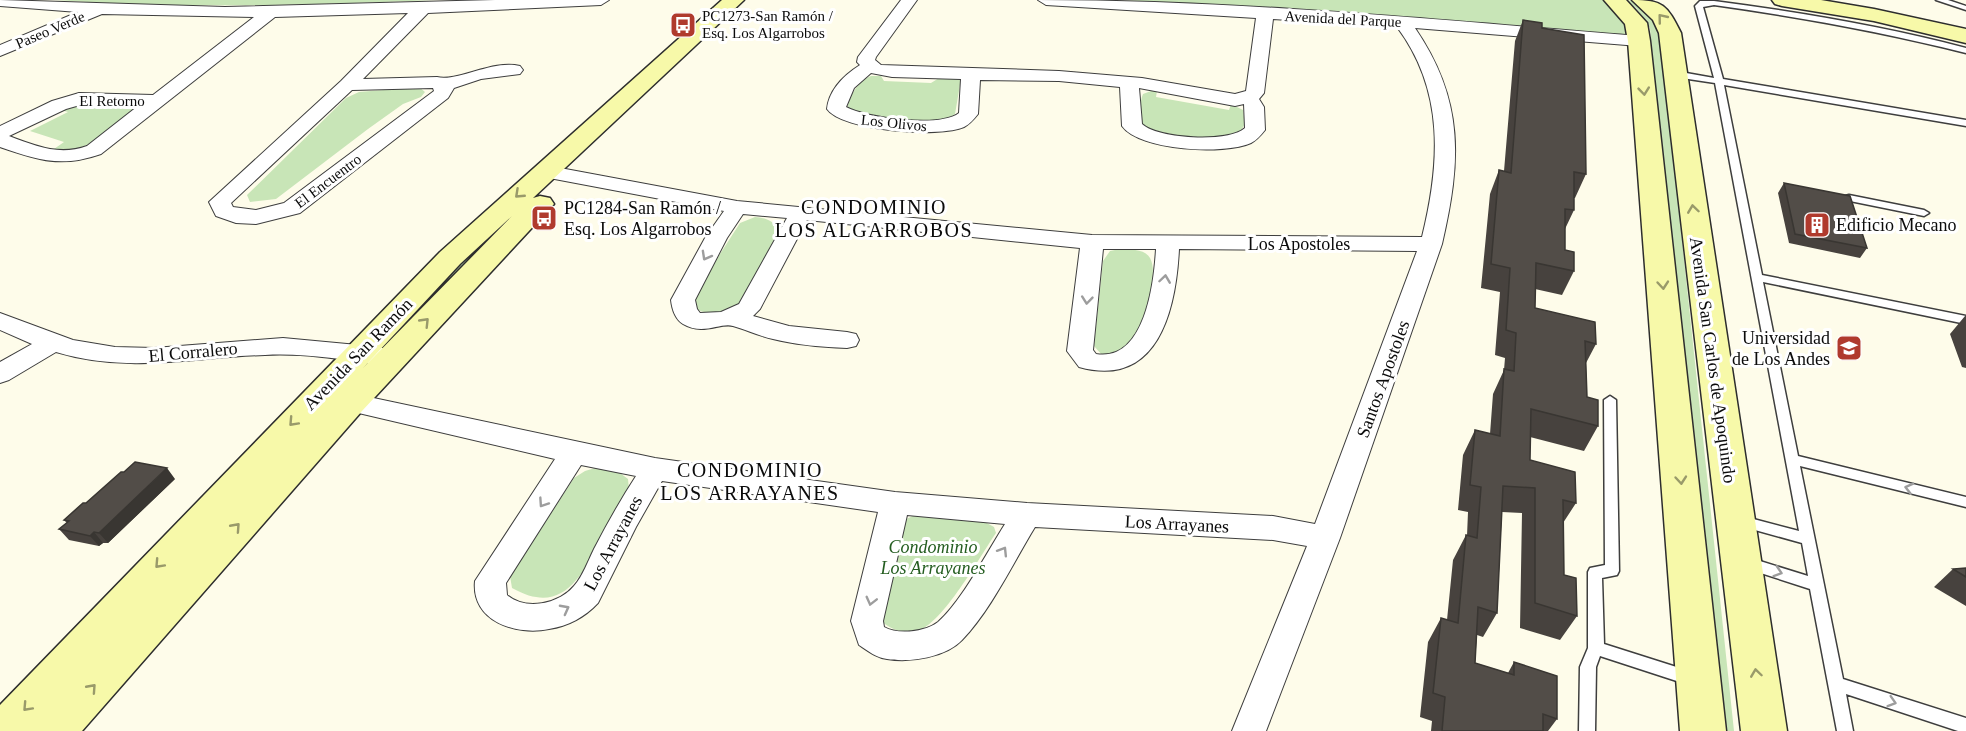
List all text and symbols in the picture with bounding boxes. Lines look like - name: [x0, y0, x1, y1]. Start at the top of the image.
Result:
- street label: Paseo Verde: [13, 8, 87, 52]
- place label: PC1273-San Ramón / Esq. Los Algarrobos: [702, 8, 834, 41]
- street label: Avenida del Parque: [1284, 8, 1402, 30]
- bus stop icon: PC1273-San Ramón / Esq. Los Algarrobos: [668, 10, 698, 40]
- one-way arrow: [1658, 14, 1669, 25]
- one-way arrow: [1637, 87, 1650, 96]
- street label: El Retorno: [79, 93, 145, 109]
- street label: Los Olivos: [860, 112, 928, 134]
- street label: El Encuentro: [292, 151, 364, 211]
- one-way arrow: [515, 187, 526, 198]
- district label: CONDOMINIO LOS ALGARROBOS: [775, 196, 973, 241]
- place label: PC1284-San Ramón / Esq. Los Algarrobos: [564, 198, 721, 239]
- bus stop icon: PC1284-San Ramón / Esq. Los Algarrobos: [529, 203, 559, 233]
- one-way arrow: [1688, 205, 1700, 214]
- building icon: Edificio Mecano: [1802, 210, 1832, 240]
- place label: Edificio Mecano: [1836, 215, 1956, 235]
- street label: Los Apostoles: [1248, 234, 1350, 254]
- street label: Avenida San Carlos de Apoquindo: [1686, 235, 1740, 485]
- one-way arrow: [702, 250, 713, 260]
- one-way arrow: [1159, 274, 1171, 283]
- one-way arrow: [1656, 281, 1669, 290]
- street label: Avenida San Ramón: [300, 294, 416, 414]
- one-way arrow: [1081, 295, 1094, 304]
- one-way arrow: [418, 318, 429, 329]
- street label: Santos Apostoles: [1352, 318, 1414, 440]
- place label: Universidad de Los Andes: [1732, 328, 1830, 369]
- school or university icon: Universidad de Los Andes: [1834, 333, 1864, 363]
- street label: El Corralero: [148, 338, 238, 366]
- one-way arrow: [289, 415, 300, 426]
- district label: CONDOMINIO LOS ARRAYANES: [660, 459, 840, 504]
- one-way arrow: [1674, 475, 1687, 484]
- one-way arrow: [1904, 483, 1914, 496]
- street label: Los Arrayanes: [580, 492, 646, 594]
- one-way arrow: [539, 496, 550, 507]
- street label: Los Arrayanes: [1124, 511, 1230, 537]
- one-way arrow: [229, 523, 240, 534]
- park label: Condominio Los Arrayanes: [879, 537, 986, 578]
- one-way arrow: [995, 547, 1006, 558]
- one-way arrow: [155, 557, 166, 568]
- one-way arrow: [1772, 565, 1783, 577]
- one-way arrow: [866, 596, 879, 606]
- one-way arrow: [558, 605, 569, 616]
- one-way arrow: [1750, 668, 1762, 678]
- one-way arrow: [85, 684, 96, 694]
- one-way arrow: [1886, 695, 1896, 707]
- one-way arrow: [23, 701, 34, 711]

